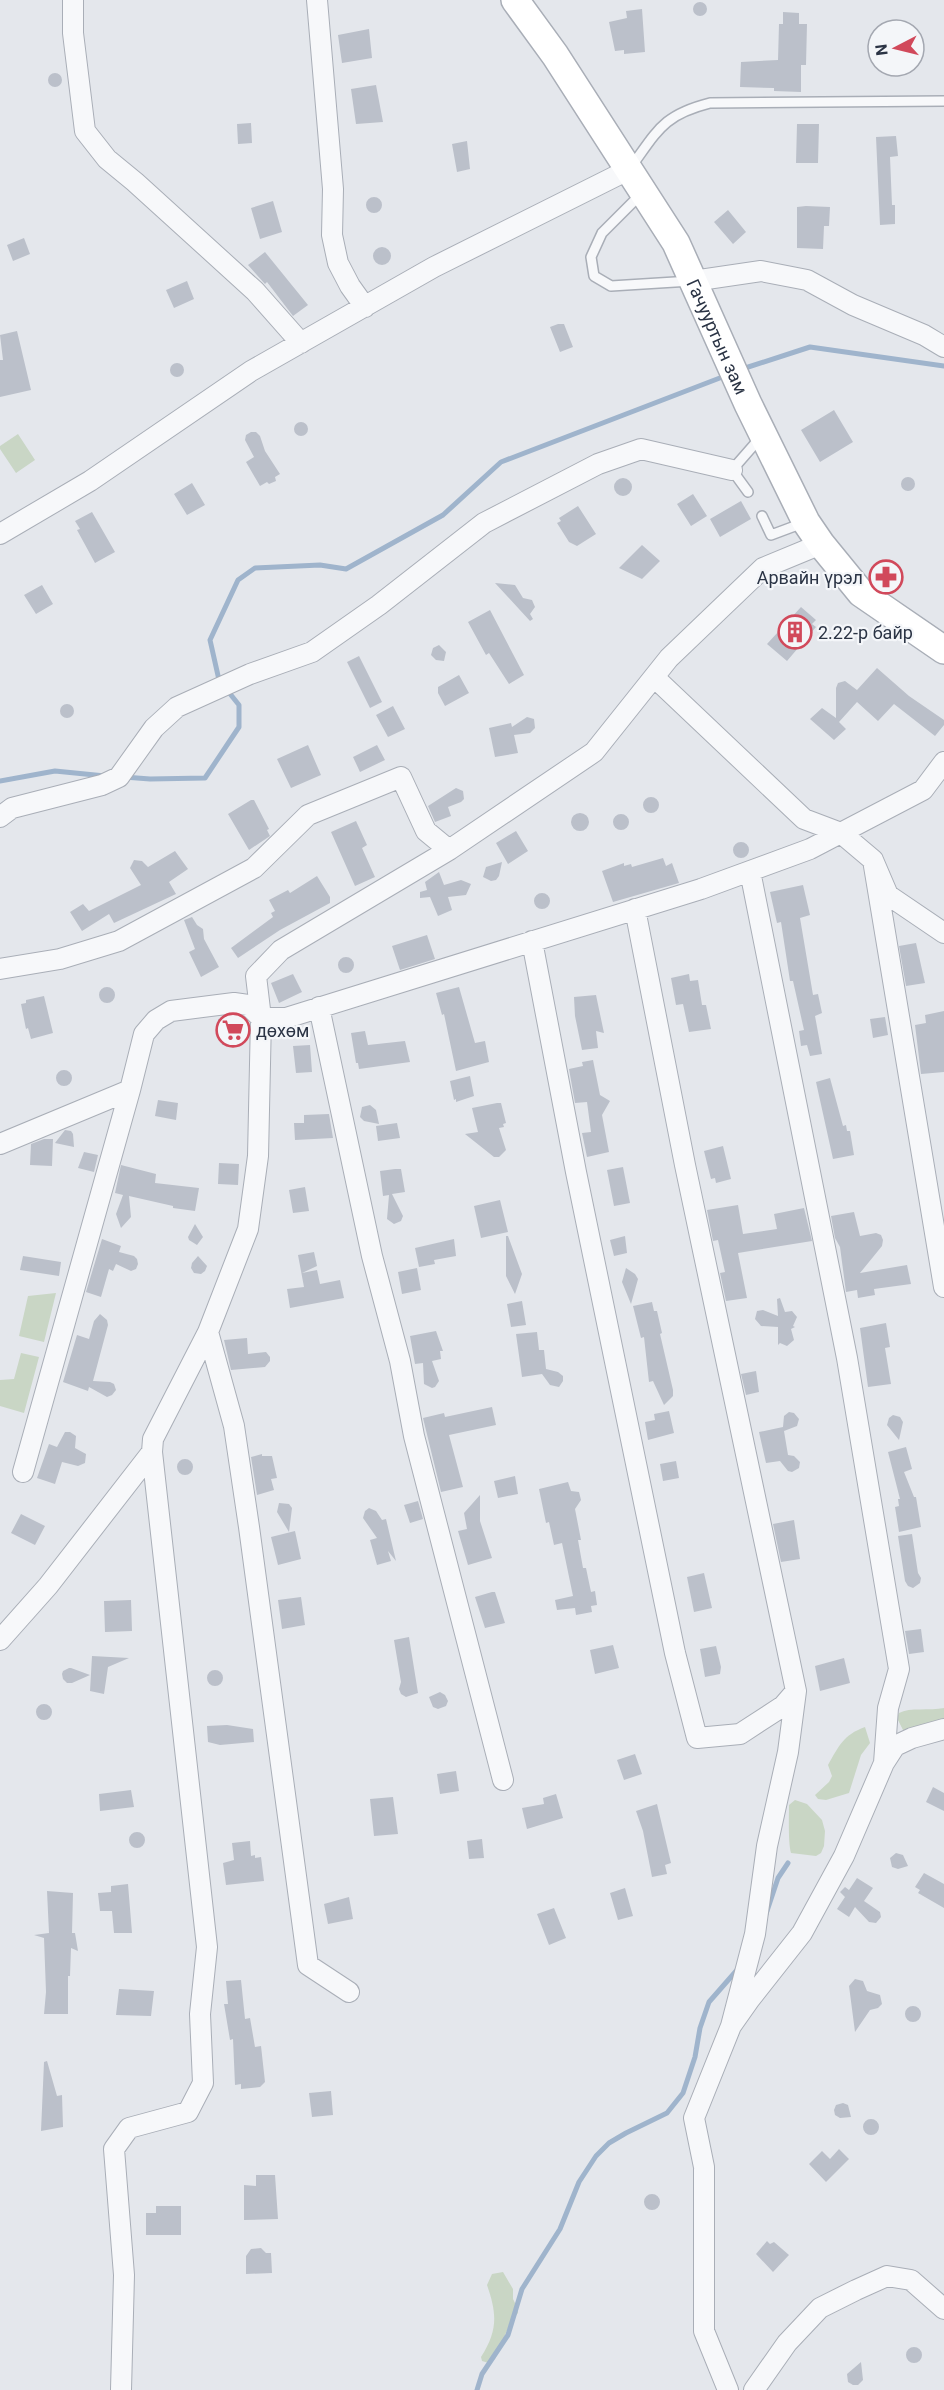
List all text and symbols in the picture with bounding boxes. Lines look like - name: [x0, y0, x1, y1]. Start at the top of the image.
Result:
- north arrow: [866, 18, 926, 78]
- text: N: [871, 43, 892, 57]
- street label: Гачууртын зам: [683, 276, 753, 397]
- pharmacy icon: Арвайн үрэл: [868, 559, 904, 595]
- place label: Арвайн үрэл: [757, 567, 863, 588]
- building icon: 2.22-р байр: [777, 614, 813, 650]
- place label: 2.22-р байр: [818, 622, 913, 643]
- supermarket icon: дөхөм: [215, 1012, 251, 1048]
- place label: дөхөм: [256, 1020, 309, 1041]

